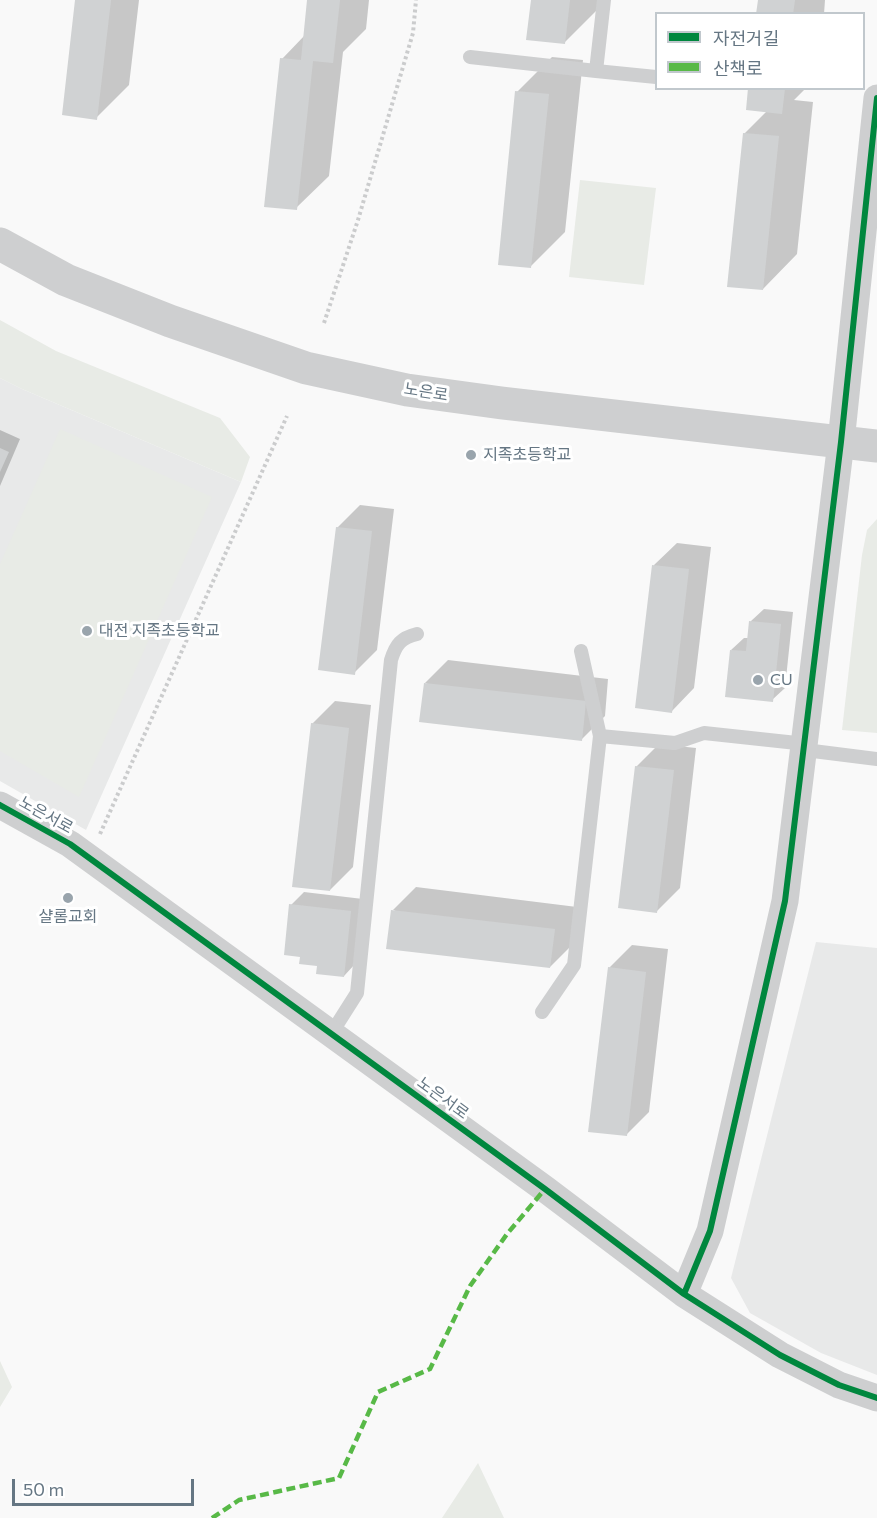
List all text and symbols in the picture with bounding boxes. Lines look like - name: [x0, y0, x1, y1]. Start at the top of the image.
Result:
- legend: [655, 12, 865, 90]
- text: 자전거길: [713, 27, 779, 49]
- text: 산책로: [713, 57, 763, 79]
- street label: 노은로: [403, 379, 449, 405]
- place label: 지족초등학교: [483, 445, 571, 465]
- marker: 지족초등학교: [464, 448, 478, 462]
- place label: 대전 지족초등학교: [99, 621, 220, 641]
- marker: 대전 지족초등학교: [80, 624, 94, 638]
- place label: CU: [770, 670, 793, 690]
- marker: CU: [751, 673, 765, 687]
- street label: 노은서로: [16, 792, 76, 838]
- marker: 샬롬교회: [61, 891, 75, 905]
- place label: 샬롬교회: [39, 907, 97, 927]
- street label: 노은서로: [414, 1073, 472, 1123]
- scale bar: [15, 1467, 196, 1505]
- text: 50 m: [23, 1478, 64, 1500]

